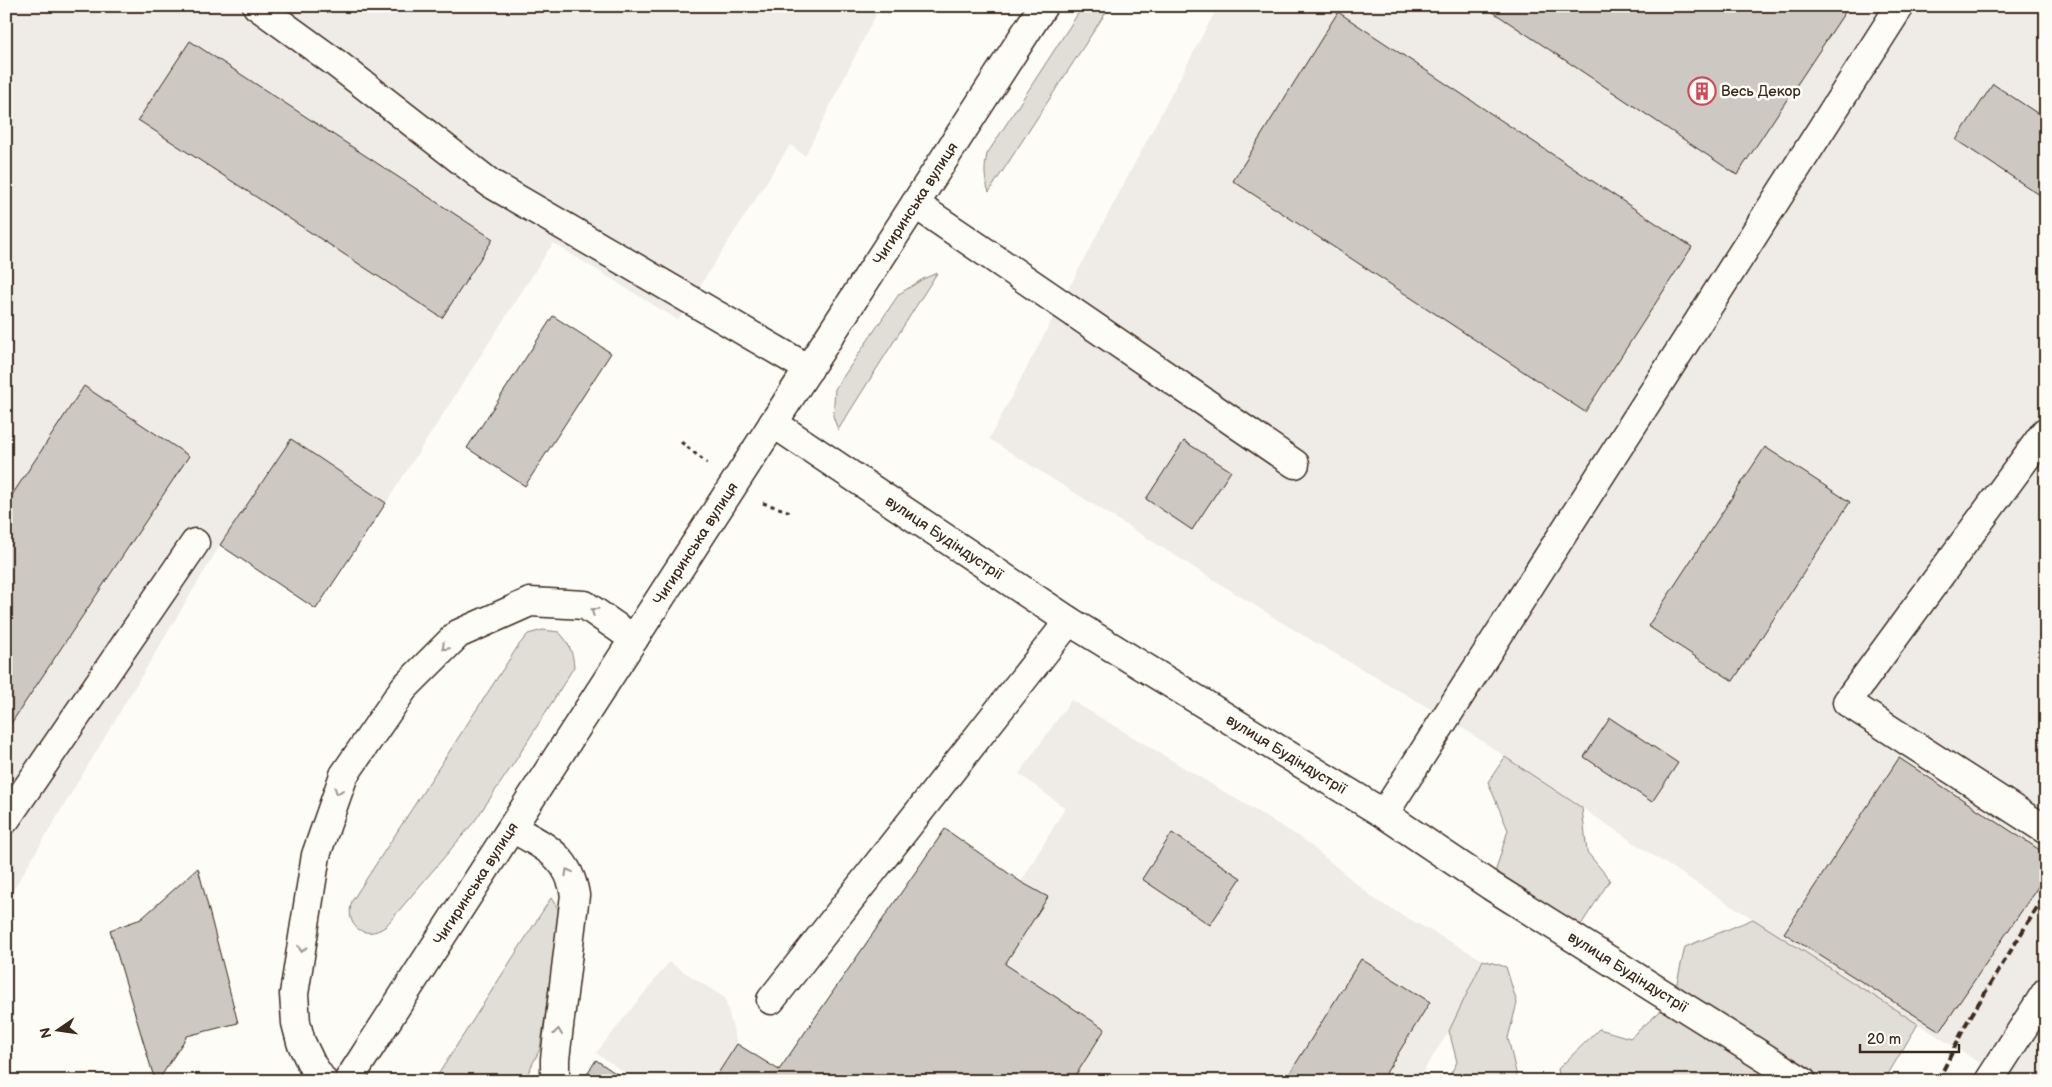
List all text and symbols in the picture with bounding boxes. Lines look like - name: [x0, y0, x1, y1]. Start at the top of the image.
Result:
- building icon: Весь Декор: [1687, 76, 1717, 106]
- place label: Весь Декор: [1721, 82, 1801, 101]
- street label: Чигиринська вулиця: [869, 139, 962, 269]
- street label: Чигиринська вулиця: [649, 479, 742, 609]
- street label: вулиця Будіндустрії: [881, 492, 1007, 584]
- one-way arrow: [590, 608, 600, 617]
- one-way arrow: [442, 641, 451, 650]
- street label: вулиця Будіндустрії: [1222, 711, 1350, 799]
- one-way arrow: [334, 787, 344, 795]
- street label: Чигиринська вулиця: [429, 819, 523, 949]
- one-way arrow: [564, 868, 574, 877]
- street label: вулиця Будіндустрії: [1564, 928, 1691, 1017]
- one-way arrow: [298, 945, 308, 954]
- north arrow: [32, 1004, 82, 1054]
- scale bar: [1860, 1022, 1958, 1054]
- text: N: [36, 1026, 55, 1040]
- one-way arrow: [552, 1028, 563, 1036]
- text: 20 m: [1867, 1030, 1901, 1049]

